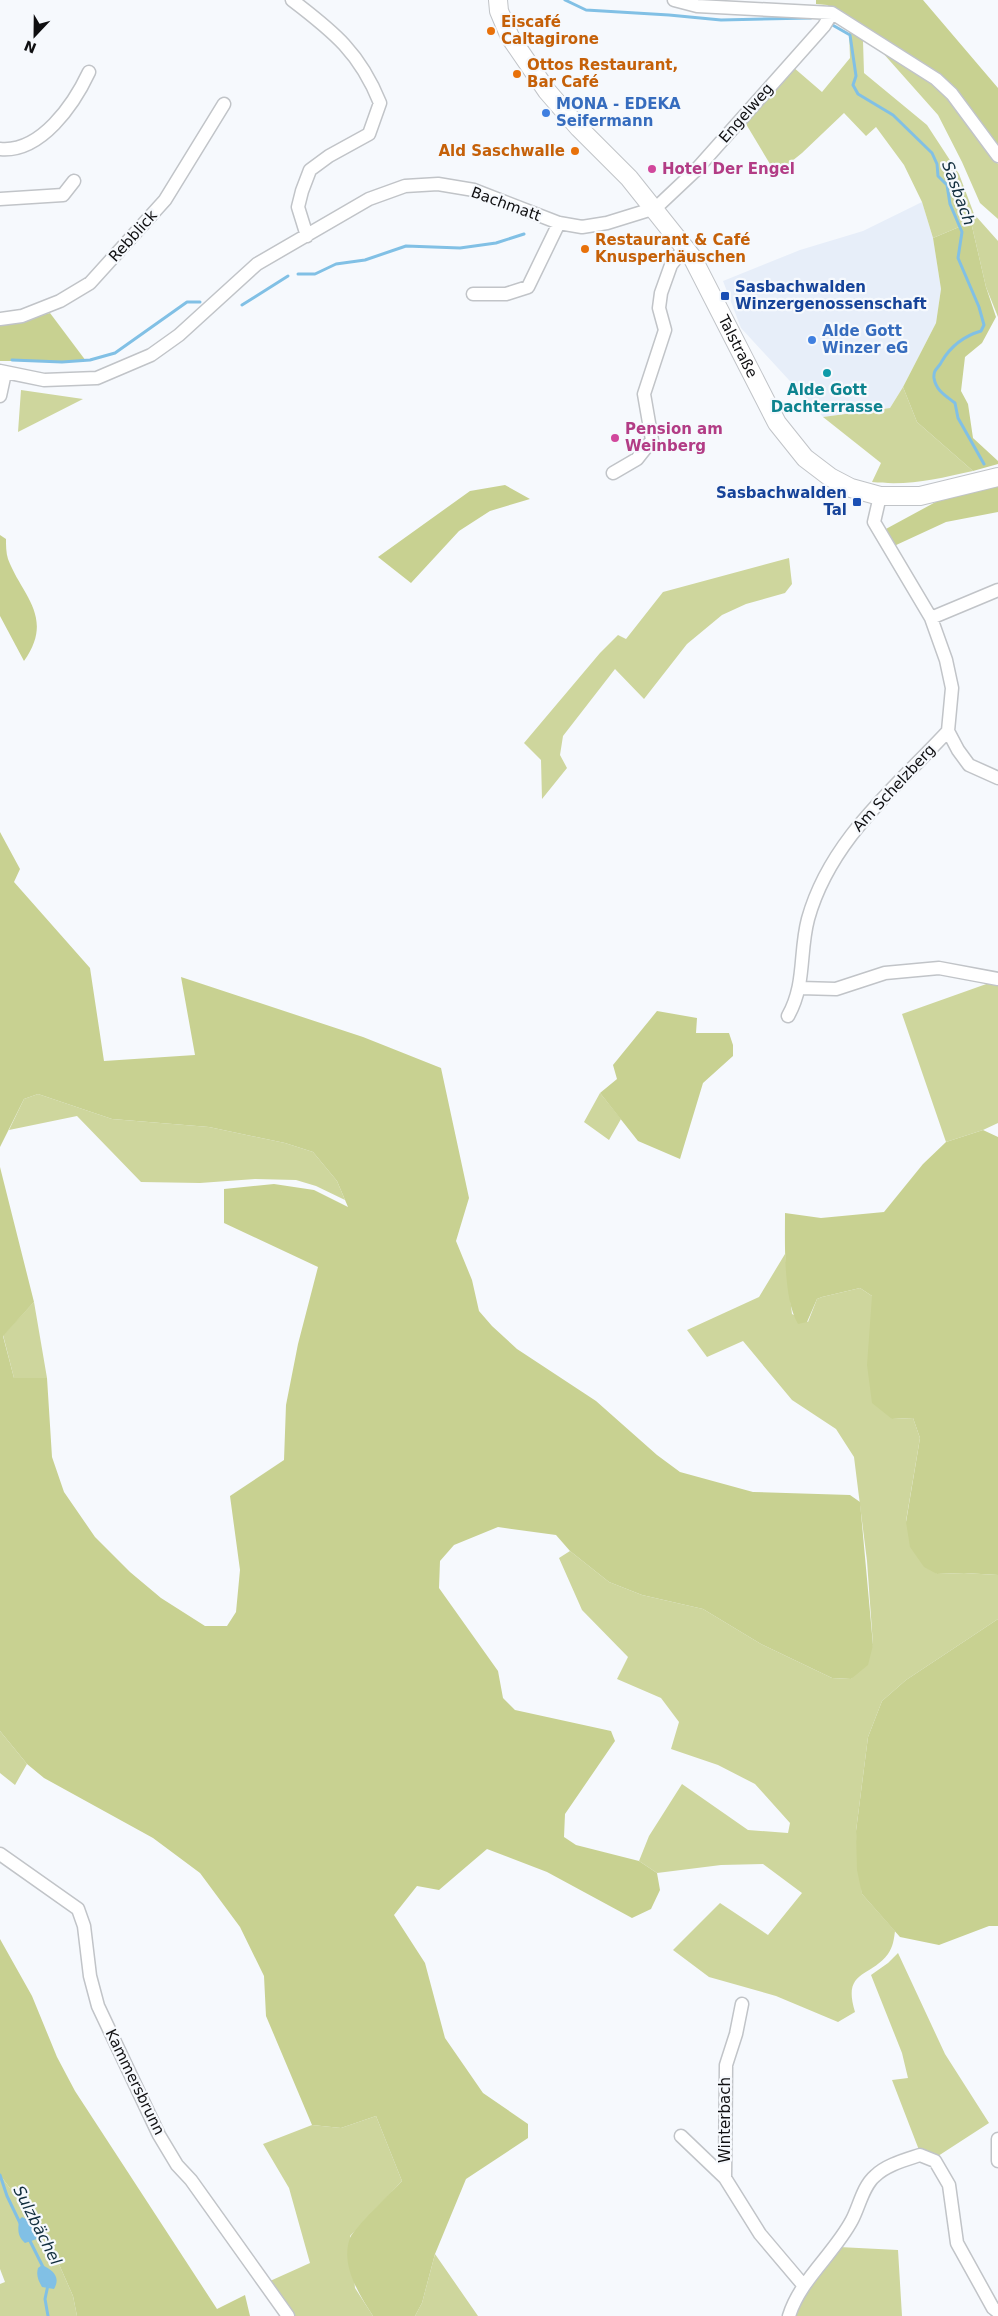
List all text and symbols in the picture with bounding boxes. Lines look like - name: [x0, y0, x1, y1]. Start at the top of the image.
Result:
- north arrow: [10, 10, 60, 60]
- place label: Eiscafé Caltagirone: [501, 13, 599, 48]
- marker: Eiscafé Caltagirone: [485, 25, 497, 37]
- text: N: [22, 37, 39, 57]
- place label: Ottos Restaurant, Bar Café: [527, 56, 678, 91]
- marker: Ottos Restaurant, Bar Café: [511, 68, 523, 80]
- street label: Engelweg: [715, 80, 777, 146]
- place label: MONA - EDEKA Seifermann: [556, 95, 681, 130]
- marker: MONA - EDEKA Seifermann: [540, 107, 552, 119]
- place label: Ald Saschwalle: [438, 142, 565, 160]
- marker: Ald Saschwalle: [569, 145, 581, 157]
- water label: Sasbach: [938, 158, 979, 228]
- place label: Hotel Der Engel: [662, 160, 795, 178]
- marker: Hotel Der Engel: [646, 163, 658, 175]
- street label: Bachmatt: [469, 183, 543, 225]
- street label: Rebblick: [105, 206, 161, 266]
- place label: Restaurant & Café Knusperhäuschen: [595, 231, 750, 266]
- marker: Restaurant & Café Knusperhäuschen: [579, 243, 591, 255]
- place label: Sasbachwalden Winzergenossenschaft: [735, 278, 927, 313]
- marker: Sasbachwalden Winzergenossenschaft: [719, 290, 731, 302]
- street label: Talstraße: [714, 311, 761, 381]
- place label: Alde Gott Winzer eG: [822, 322, 908, 357]
- marker: Alde Gott Winzer eG: [806, 334, 818, 346]
- marker: Alde Gott Dachterrasse: [821, 367, 833, 379]
- place label: Alde Gott Dachterrasse: [771, 381, 883, 416]
- place label: Pension am Weinberg: [625, 420, 723, 455]
- marker: Pension am Weinberg: [609, 432, 621, 444]
- place label: Sasbachwalden Tal: [716, 484, 847, 519]
- marker: Sasbachwalden Tal: [851, 496, 863, 508]
- street label: Am Schelzberg: [849, 741, 939, 835]
- street label: Kammersbrunn: [102, 2026, 168, 2138]
- street label: Winterbach: [716, 2077, 734, 2163]
- water label: Sulzbächel: [9, 2182, 66, 2268]

